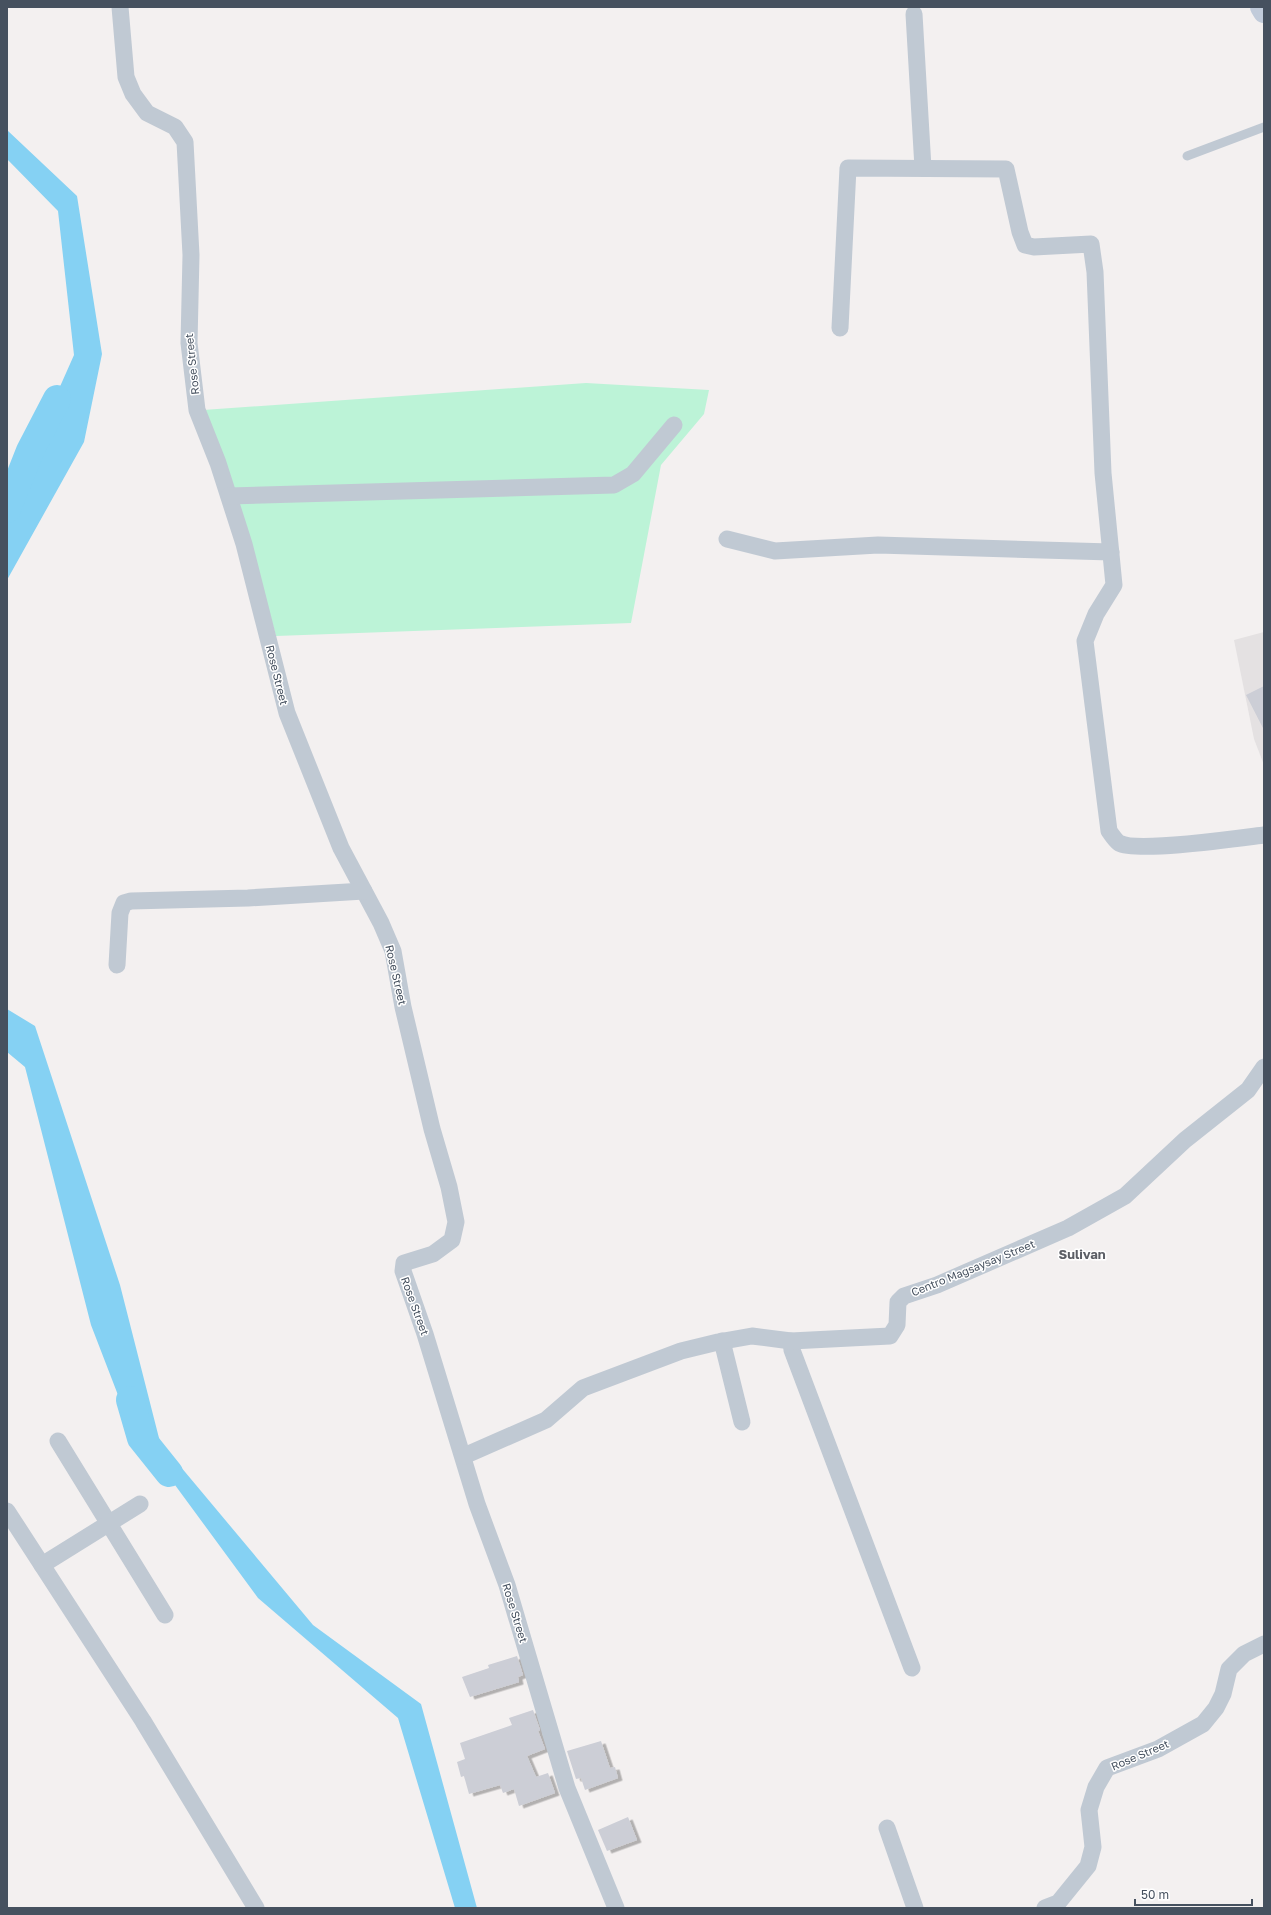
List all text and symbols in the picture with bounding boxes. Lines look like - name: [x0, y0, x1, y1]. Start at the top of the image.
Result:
- street label: Rose Street: [182, 333, 201, 395]
- street label: Rose Street: [264, 643, 291, 706]
- street label: Rose Street: [383, 943, 410, 1006]
- street label: Centro Magsaysay Street: [909, 1237, 1037, 1298]
- district label: Sulivan: [1058, 1246, 1106, 1262]
- street label: Rose Street: [399, 1275, 432, 1337]
- street label: Rose Street: [500, 1582, 531, 1644]
- street label: Rose Street: [1109, 1737, 1171, 1773]
- scale bar: [1135, 1881, 1252, 1907]
- text: 50 m: [1141, 1887, 1169, 1902]

